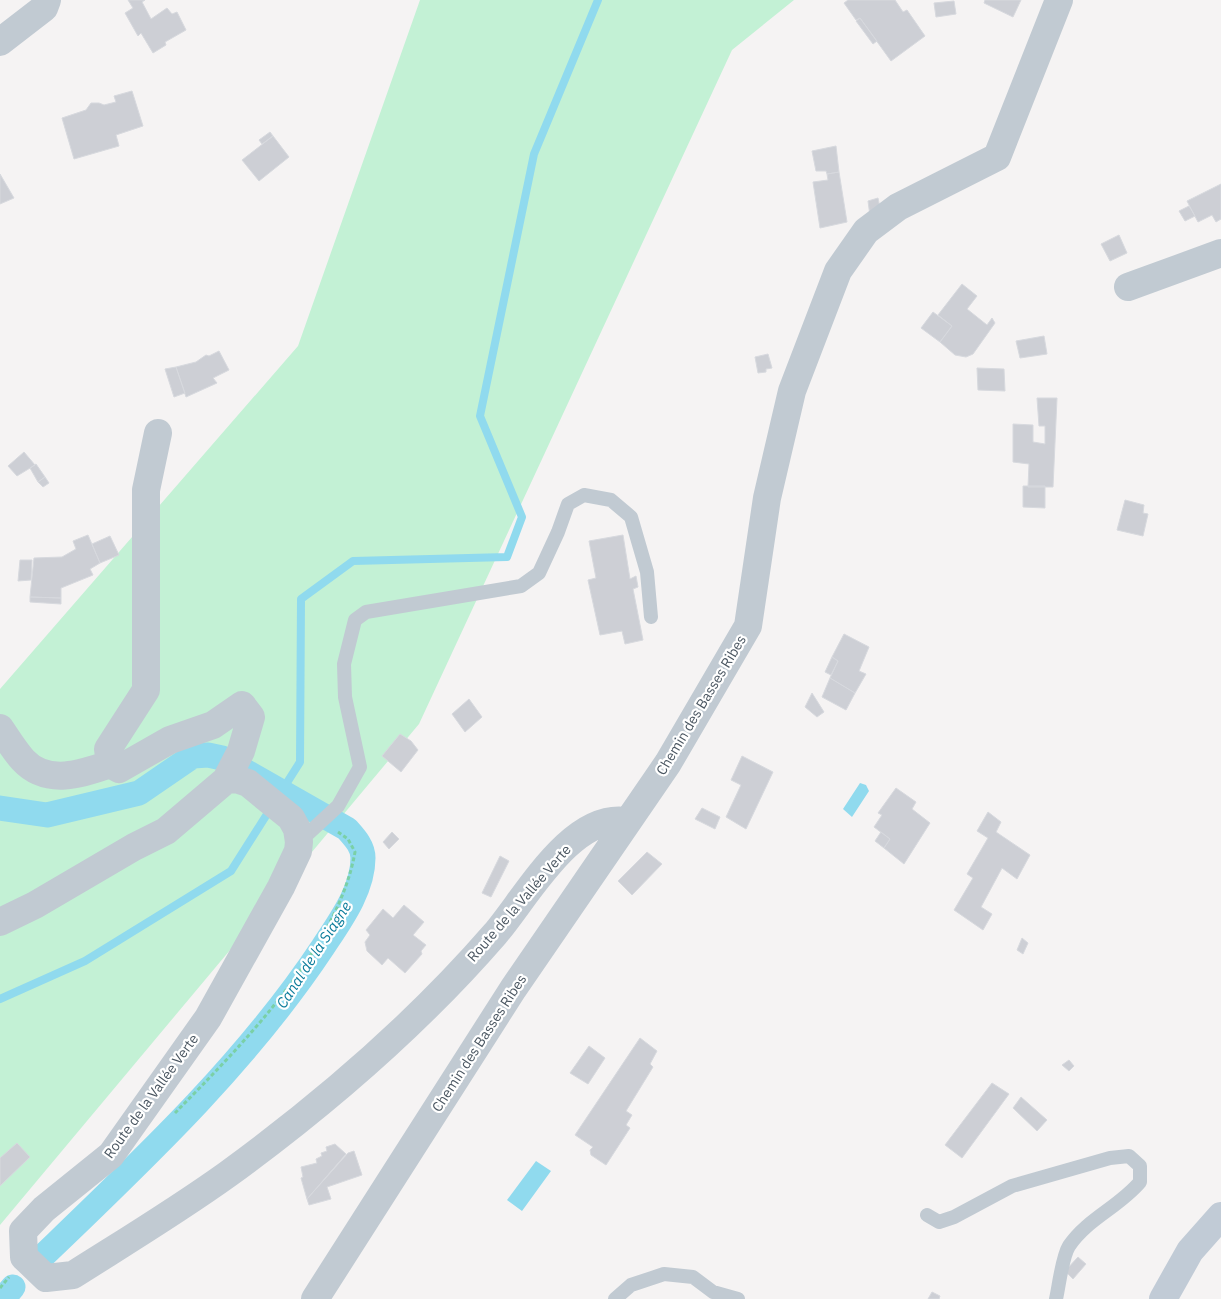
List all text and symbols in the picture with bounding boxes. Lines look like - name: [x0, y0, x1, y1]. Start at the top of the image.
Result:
- street label: Chemin des Basses Ribes: [652, 632, 750, 778]
- street label: Route de la Vallée Verte: [463, 840, 575, 965]
- water label: Canal de la Siagne: [272, 897, 355, 1012]
- street label: Chemin des Basses Ribes: [428, 971, 530, 1115]
- street label: Route de la Vallée Verte: [100, 1030, 202, 1162]

